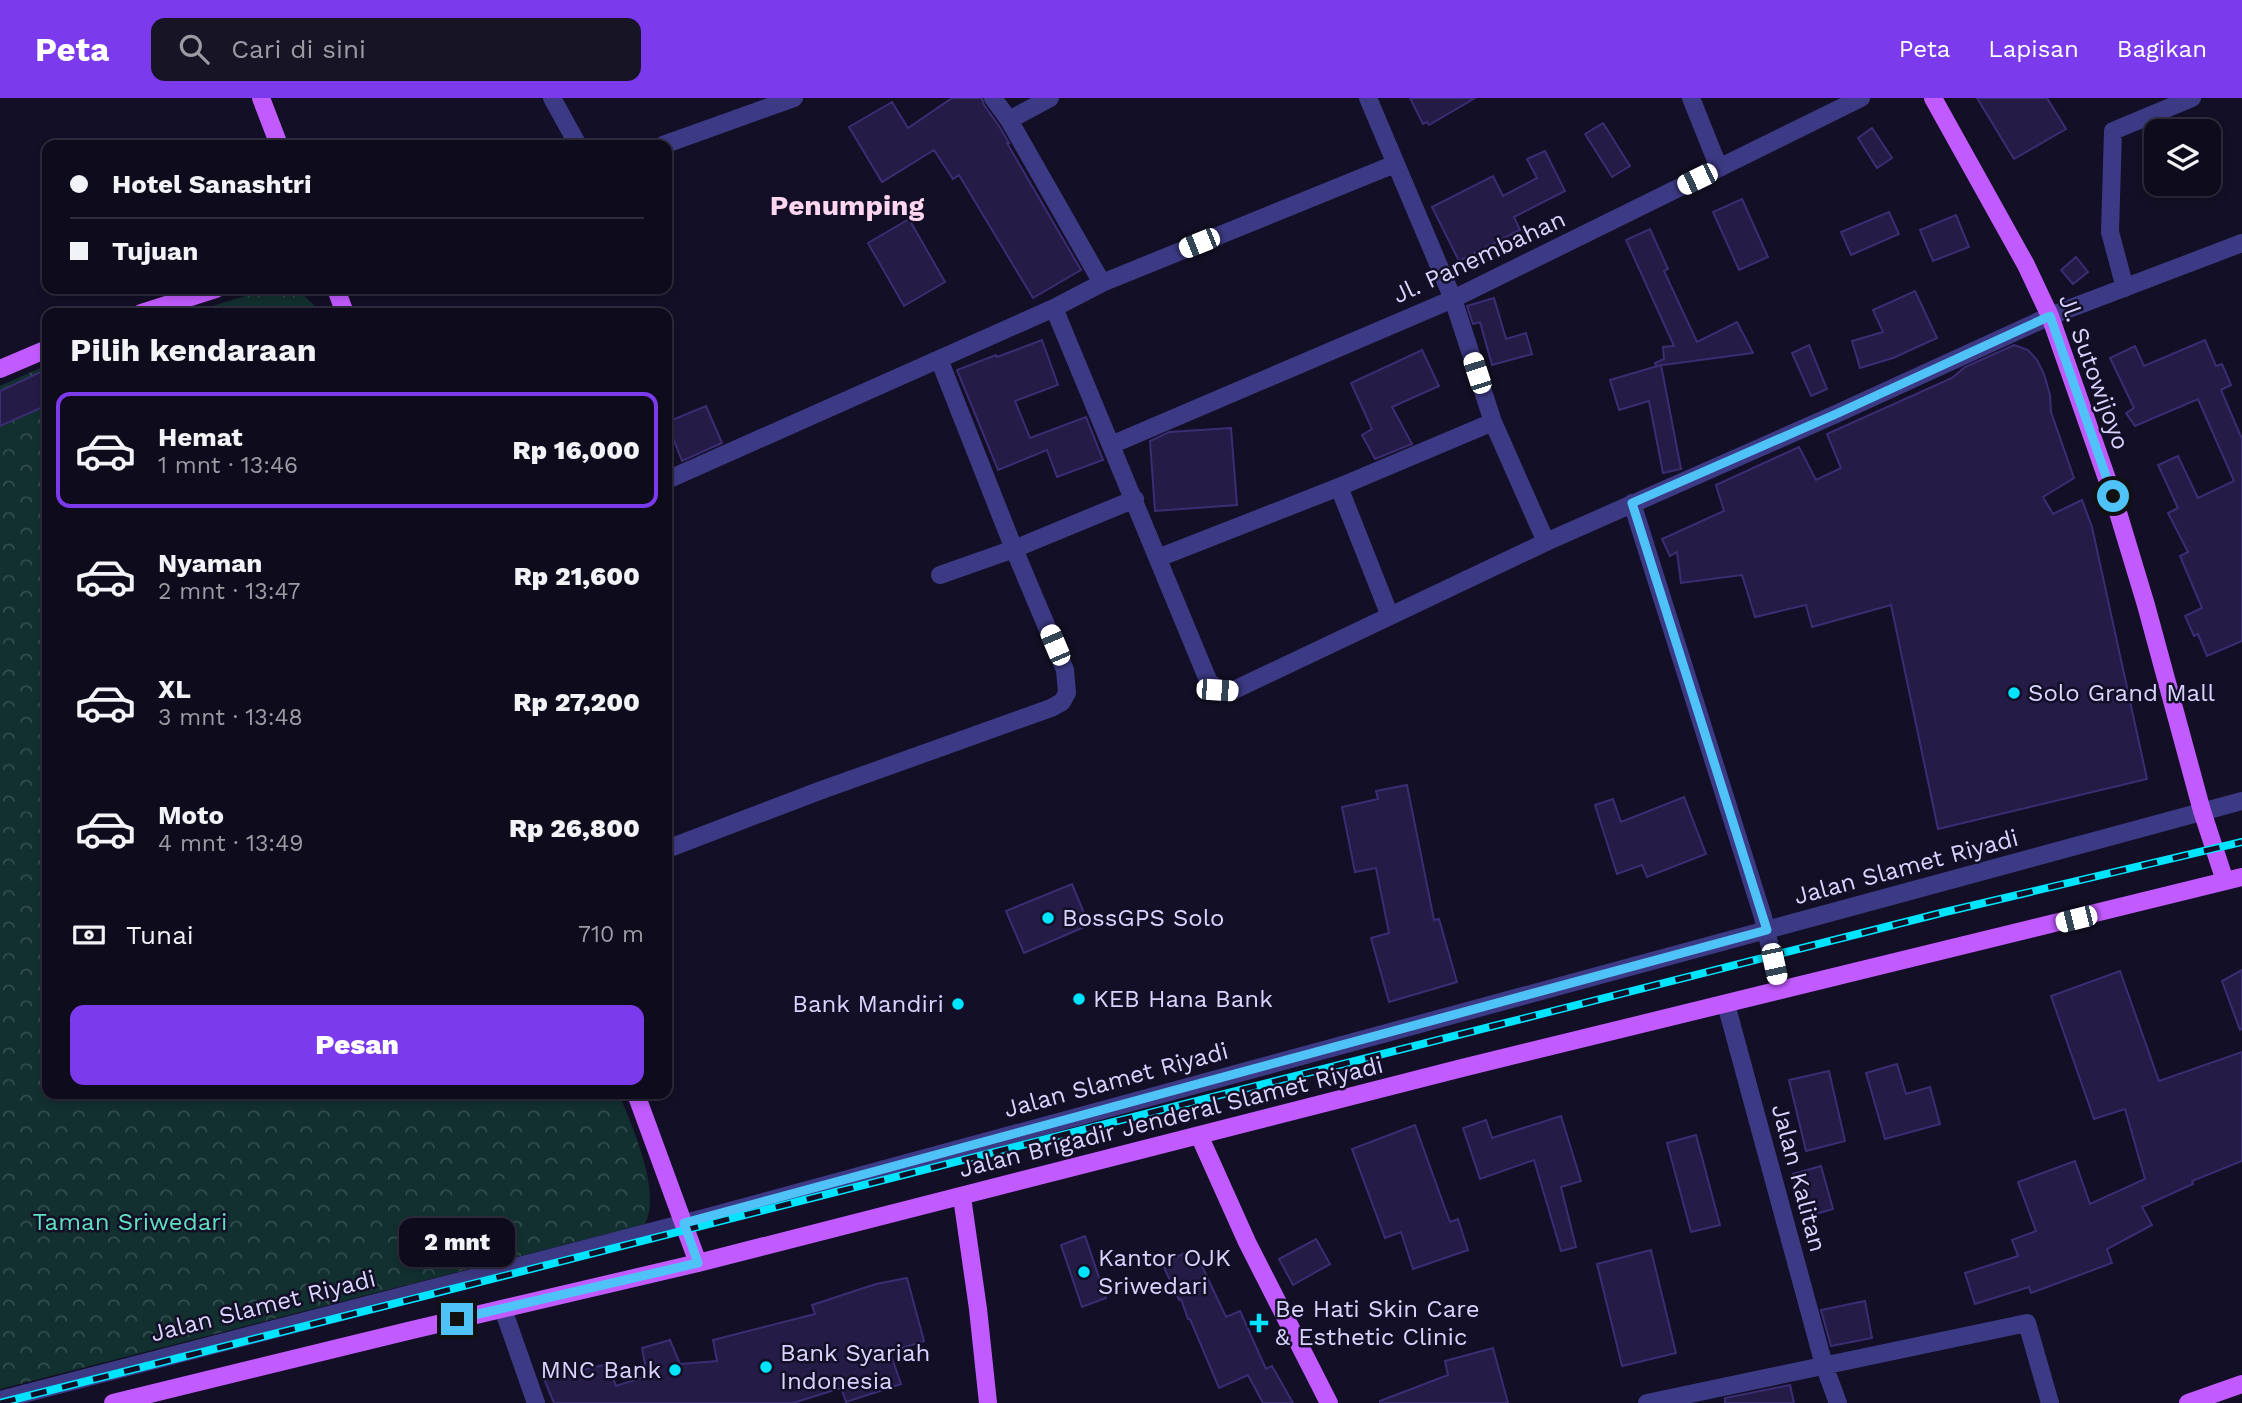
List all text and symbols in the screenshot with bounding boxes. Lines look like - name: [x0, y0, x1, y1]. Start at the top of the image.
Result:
- search box: [151, 18, 641, 81]
- text: Peta: [35, 30, 109, 69]
- icon: search: [175, 30, 213, 68]
- text: Cari di sini: [231, 34, 366, 64]
- text: Peta: [1899, 35, 1950, 63]
- text: Lapisan: [1988, 35, 2079, 63]
- text: Bagikan: [2117, 35, 2207, 63]
- map controls: [2144, 119, 2221, 196]
- button: layers: [2144, 119, 2221, 196]
- car: [1674, 160, 1721, 198]
- text: Hotel Sanashtri: [112, 169, 312, 199]
- district label: Penumping: [770, 189, 924, 222]
- street label: Jl. Panembahan: [1388, 205, 1570, 309]
- car: [1176, 225, 1223, 261]
- text: Tujuan: [112, 236, 198, 266]
- street label: Jl. Sutowijoyo: [2053, 291, 2135, 453]
- text: Pilih kendaraan: [70, 331, 317, 369]
- car: [1461, 350, 1494, 396]
- icon: car: [74, 419, 137, 482]
- text: Hemat: [158, 422, 243, 452]
- text: Rp 16,000: [513, 435, 640, 465]
- text: 1 mnt · 13:46: [158, 452, 298, 479]
- route start: [2097, 480, 2129, 512]
- icon: car: [74, 545, 137, 608]
- text: Nyaman: [158, 548, 262, 578]
- text: Rp 21,600: [514, 561, 640, 591]
- text: 2 mnt · 13:47: [158, 578, 300, 605]
- car: [1038, 622, 1073, 668]
- icon: car: [74, 671, 137, 734]
- text: XL: [158, 674, 191, 704]
- car: [1196, 678, 1239, 702]
- place label: Solo Grand Mall: [2028, 679, 2215, 707]
- marker: Solo Grand Mall: [2006, 685, 2022, 701]
- text: Rp 27,200: [513, 687, 640, 717]
- text: 3 mnt · 13:48: [158, 704, 303, 731]
- icon: car: [74, 797, 137, 860]
- text: Moto: [158, 800, 224, 830]
- text: Rp 26,800: [509, 813, 640, 843]
- street label: Jalan Slamet Riyadi: [1791, 824, 2021, 910]
- text: 4 mnt · 13:49: [158, 830, 303, 857]
- place label: BossGPS Solo: [1062, 904, 1224, 932]
- car: [2054, 904, 2099, 934]
- marker: BossGPS Solo: [1040, 910, 1056, 926]
- icon: cash: [70, 916, 108, 954]
- text: Tunai: [126, 920, 194, 950]
- text: 710 m: [578, 921, 644, 948]
- car: [1760, 941, 1789, 987]
- place label: KEB Hana Bank: [1093, 985, 1273, 1013]
- place label: Bank Mandiri: [792, 990, 944, 1018]
- marker: KEB Hana Bank: [1071, 991, 1087, 1007]
- marker: Bank Mandiri: [950, 996, 966, 1012]
- button: Pesan: [70, 1005, 644, 1085]
- street label: Jalan Slamet Riyadi: [1001, 1037, 1231, 1123]
- street label: Jalan Brigadir Jenderal Slamet Riyadi: [956, 1051, 1386, 1183]
- street label: Jalan Kalitan: [1766, 1101, 1832, 1255]
- park label: Taman Sriwedari: [33, 1208, 227, 1236]
- callout: 2 mnt: [399, 1218, 515, 1266]
- text: 2 mnt: [424, 1229, 490, 1256]
- place label: Kantor OJK Sriwedari: [1098, 1244, 1231, 1300]
- street label: Jalan Slamet Riyadi: [148, 1264, 378, 1348]
- marker: Kantor OJK Sriwedari: [1076, 1264, 1092, 1280]
- place label: Be Hati Skin Care & Esthetic Clinic: [1275, 1295, 1480, 1351]
- route end: [441, 1303, 473, 1335]
- marker: Be Hati Skin Care & Esthetic Clinic: [1249, 1313, 1269, 1333]
- place label: Bank Syariah Indonesia: [780, 1339, 930, 1395]
- place label: MNC Bank: [541, 1356, 661, 1384]
- marker: Bank Syariah Indonesia: [758, 1359, 774, 1375]
- marker: MNC Bank: [667, 1362, 683, 1378]

